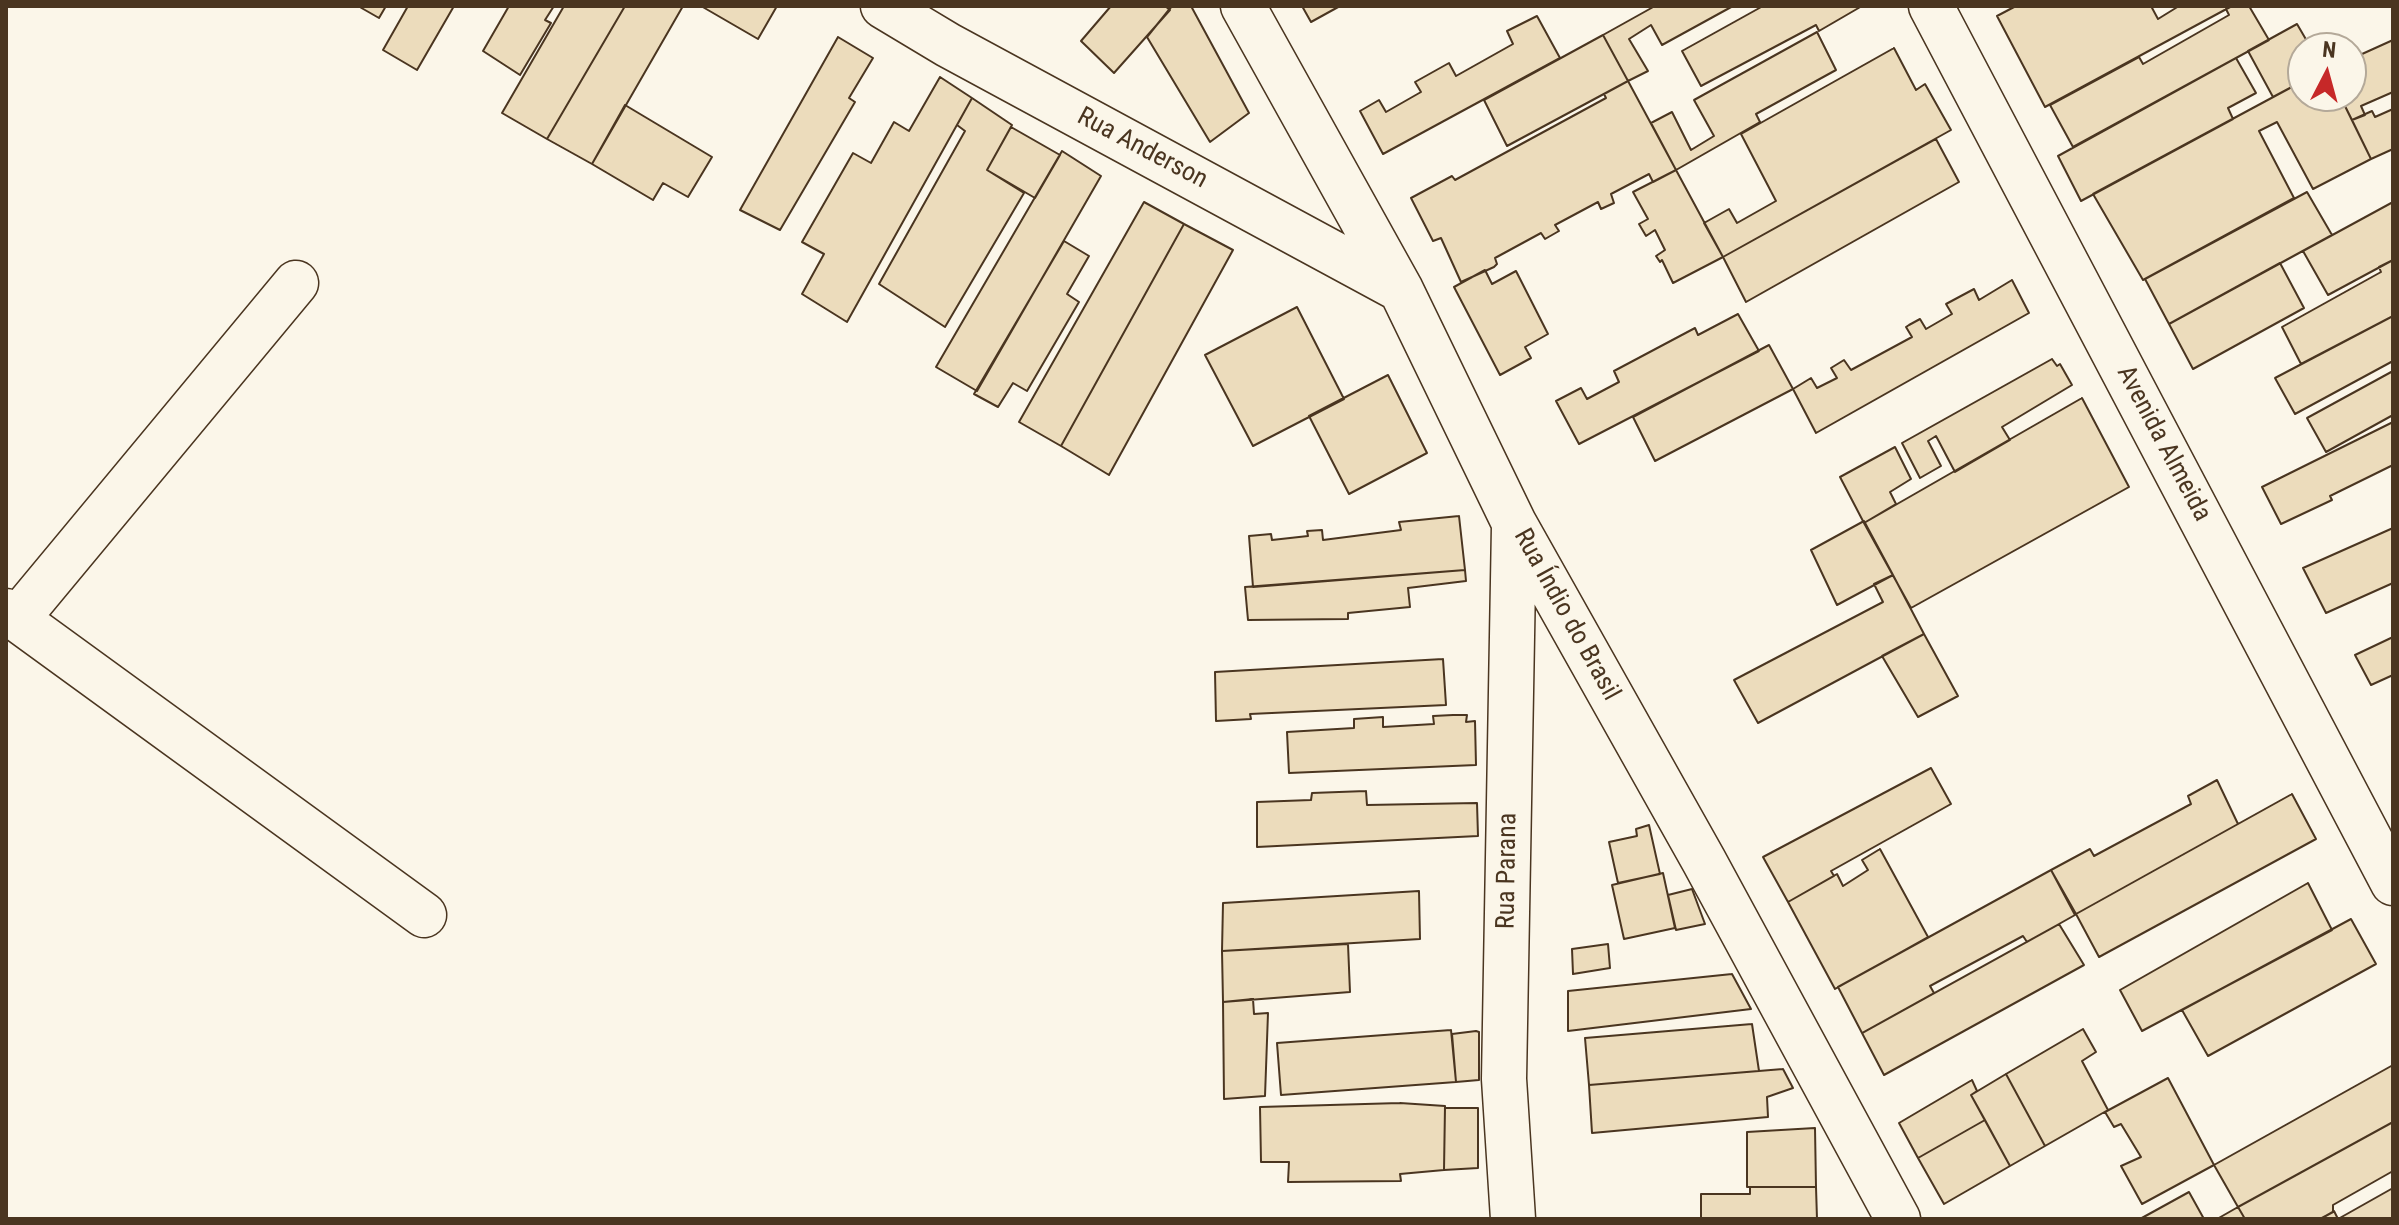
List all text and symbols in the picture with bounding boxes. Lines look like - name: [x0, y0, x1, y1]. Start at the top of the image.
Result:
- north arrow: [2287, 32, 2367, 112]
- text: N: [2321, 36, 2337, 63]
- street label: Rua Anderson: [1072, 102, 1212, 196]
- street label: Avenida Almeida: [2109, 361, 2217, 527]
- street label: Rua Índio do Brasil: [1506, 524, 1626, 706]
- street label: Rua Parana: [1491, 813, 1525, 929]

